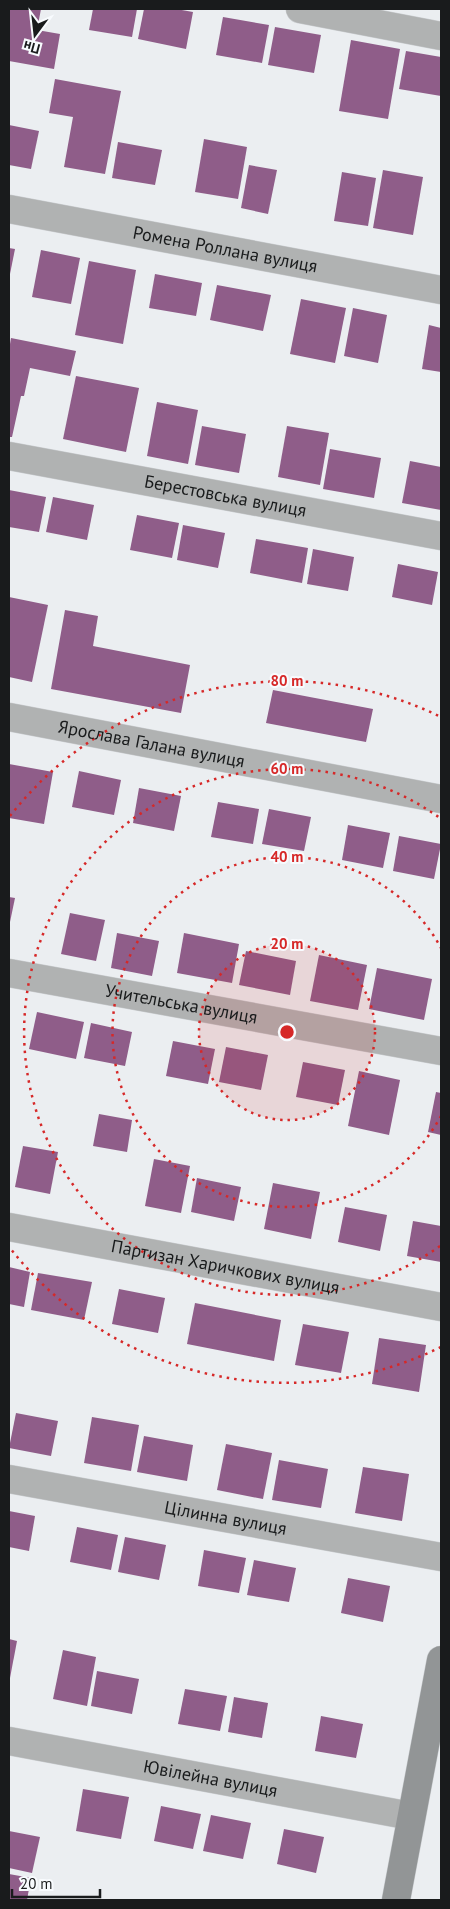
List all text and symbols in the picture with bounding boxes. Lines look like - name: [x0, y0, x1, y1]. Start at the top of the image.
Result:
- north arrow: [10, 10, 60, 60]
- text: Пн: [21, 37, 42, 58]
- street label: Ромена Роллана вулиця: [131, 220, 319, 278]
- street label: Берестовська вулиця: [142, 469, 308, 522]
- text: 80 m: [271, 671, 303, 690]
- street label: Ярослава Галана вулиця: [56, 715, 247, 773]
- text: 60 m: [271, 759, 303, 778]
- text: 40 m: [271, 847, 303, 866]
- text: 20 m: [271, 934, 303, 953]
- street label: Учительська вулиця: [103, 979, 259, 1029]
- centre of rings: [278, 1023, 296, 1041]
- street label: Партизан Харичкових вулиця: [109, 1234, 341, 1299]
- street label: Цілинна вулиця: [163, 1495, 289, 1540]
- street label: Ювілейна вулиця: [142, 1754, 280, 1802]
- scale bar: [12, 1866, 100, 1898]
- text: 20 m: [20, 1874, 53, 1893]

